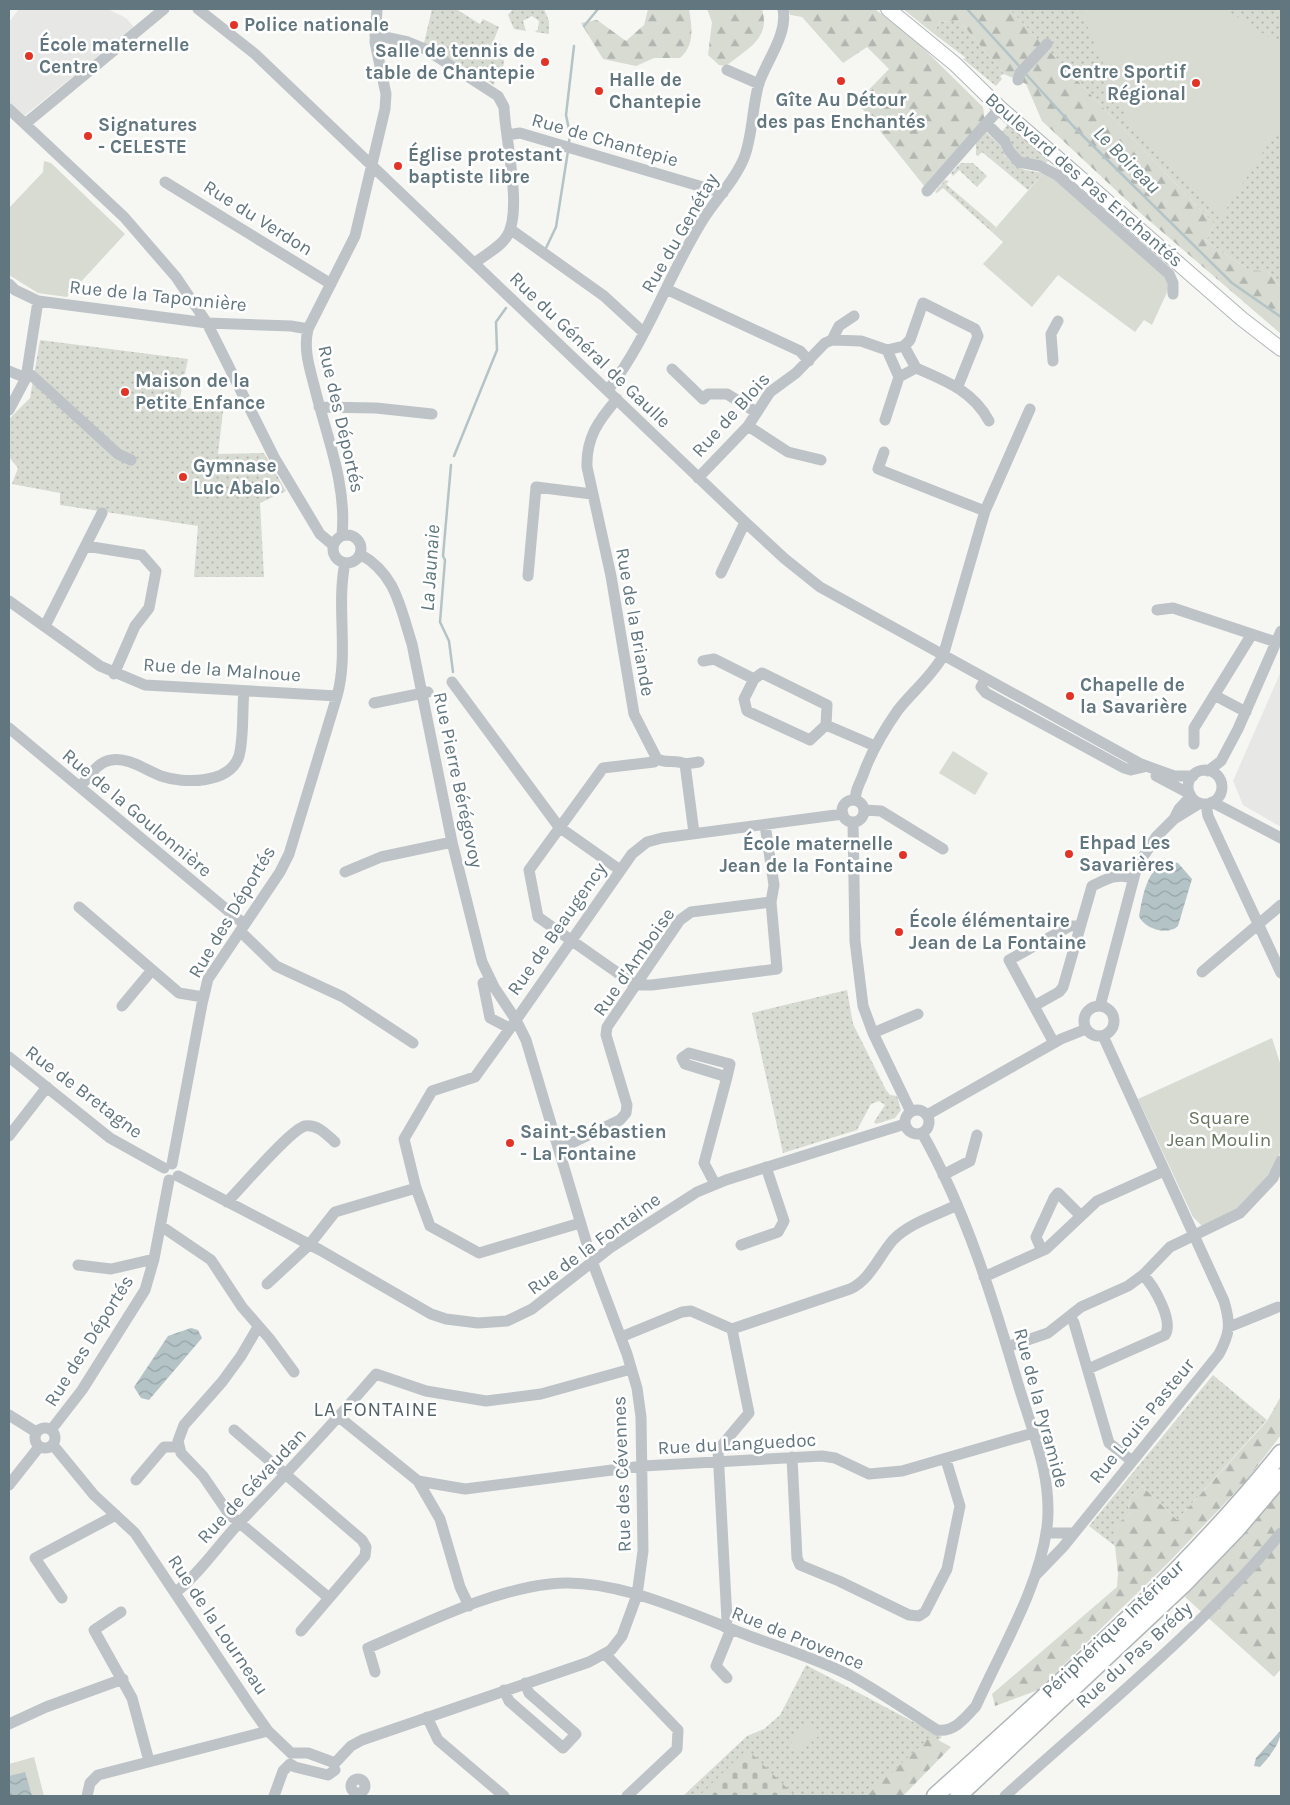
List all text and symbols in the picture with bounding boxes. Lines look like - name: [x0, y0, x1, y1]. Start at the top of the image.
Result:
- place label: Police nationale: [244, 14, 389, 36]
- marker: Police nationale: [228, 19, 240, 31]
- place label: École maternelle Centre: [39, 31, 189, 78]
- place label: Salle de tennis de table de Chantepie: [365, 40, 535, 84]
- marker: École maternelle Centre: [23, 50, 35, 62]
- marker: Salle de tennis de table de Chantepie: [539, 56, 551, 68]
- place label: Centre Sportif Régional: [1060, 61, 1187, 105]
- place label: Halle de Chantepie: [609, 69, 701, 113]
- marker: Gîte Au Détour des pas Enchantés: [835, 75, 847, 87]
- marker: Centre Sportif Régional: [1190, 77, 1202, 89]
- marker: Halle de Chantepie: [593, 85, 605, 97]
- street label: Boulevard des Pas Enchantés: [981, 88, 1187, 272]
- place label: Gîte Au Détour des pas Enchantés: [756, 89, 926, 133]
- street label: Rue de Chantepie: [529, 109, 681, 171]
- place label: Signatures - CELESTE: [98, 114, 197, 158]
- water label: Le Boireau: [1089, 122, 1165, 198]
- marker: Signatures - CELESTE: [82, 130, 94, 142]
- place label: Église protestant baptiste libre: [408, 141, 562, 188]
- marker: Église protestant baptiste libre: [392, 160, 404, 172]
- street label: Rue du Genétay: [637, 169, 723, 297]
- street label: Rue du Verdon: [199, 176, 317, 260]
- street label: Rue du Général de Gaulle: [505, 267, 675, 433]
- street label: Rue de la Taponnière: [68, 276, 248, 316]
- street label: Rue des Déportés: [313, 343, 369, 495]
- street label: Rue de Blois: [687, 368, 775, 462]
- place label: Maison de la Petite Enfance: [135, 370, 265, 414]
- marker: Maison de la Petite Enfance: [119, 386, 131, 398]
- place label: Gymnase Luc Abalo: [193, 455, 280, 499]
- marker: Gymnase Luc Abalo: [177, 471, 189, 483]
- water label: La Jaunaie: [416, 524, 444, 612]
- street label: Rue de la Briande: [611, 546, 659, 698]
- street label: Rue de la Malnoue: [142, 654, 302, 686]
- place label: Chapelle de la Savarière: [1080, 674, 1187, 718]
- street label: Rue Pierre Bérégovoy: [429, 690, 487, 870]
- marker: Chapelle de la Savarière: [1064, 690, 1076, 702]
- street label: Rue de la Goulonnière: [58, 744, 216, 882]
- place label: École maternelle Jean de la Fontaine: [719, 830, 893, 877]
- place label: Ehpad Les Savarières: [1079, 832, 1175, 876]
- street label: Rue des Déportés: [184, 842, 280, 982]
- marker: Ehpad Les Savarières: [1063, 848, 1075, 860]
- marker: École maternelle Jean de la Fontaine: [897, 849, 909, 861]
- street label: Rue de Beaugency: [503, 858, 611, 1000]
- street label: Rue d'Amboise: [589, 904, 679, 1020]
- place label: École élémentaire Jean de La Fontaine: [909, 907, 1086, 954]
- marker: École élémentaire Jean de La Fontaine: [893, 926, 905, 938]
- street label: Rue de Bretagne: [21, 1041, 147, 1143]
- park label: Square Jean Moulin: [1167, 1107, 1271, 1151]
- place label: Saint-Sébastien - La Fontaine: [520, 1121, 667, 1165]
- marker: Saint-Sébastien - La Fontaine: [504, 1137, 516, 1149]
- street label: Rue de la Fontaine: [523, 1188, 665, 1300]
- street label: Rue des Déportés: [40, 1271, 138, 1411]
- street label: Rue de la Pyramide: [1009, 1326, 1073, 1490]
- street label: Rue Louis Pasteur: [1085, 1354, 1199, 1488]
- street label: Rue des Cévennes: [608, 1396, 636, 1552]
- district label: LA FONTAINE: [314, 1398, 438, 1421]
- street label: Rue de Gévaudan: [193, 1424, 311, 1548]
- street label: Rue du Languedoc: [657, 1429, 817, 1459]
- street label: Rue de la Lourneau: [163, 1551, 273, 1699]
- street label: Périphérique Intérieur: [1037, 1555, 1189, 1703]
- street label: Rue du Pas Brédy: [1071, 1597, 1197, 1713]
- street label: Rue de Provence: [728, 1601, 868, 1675]

